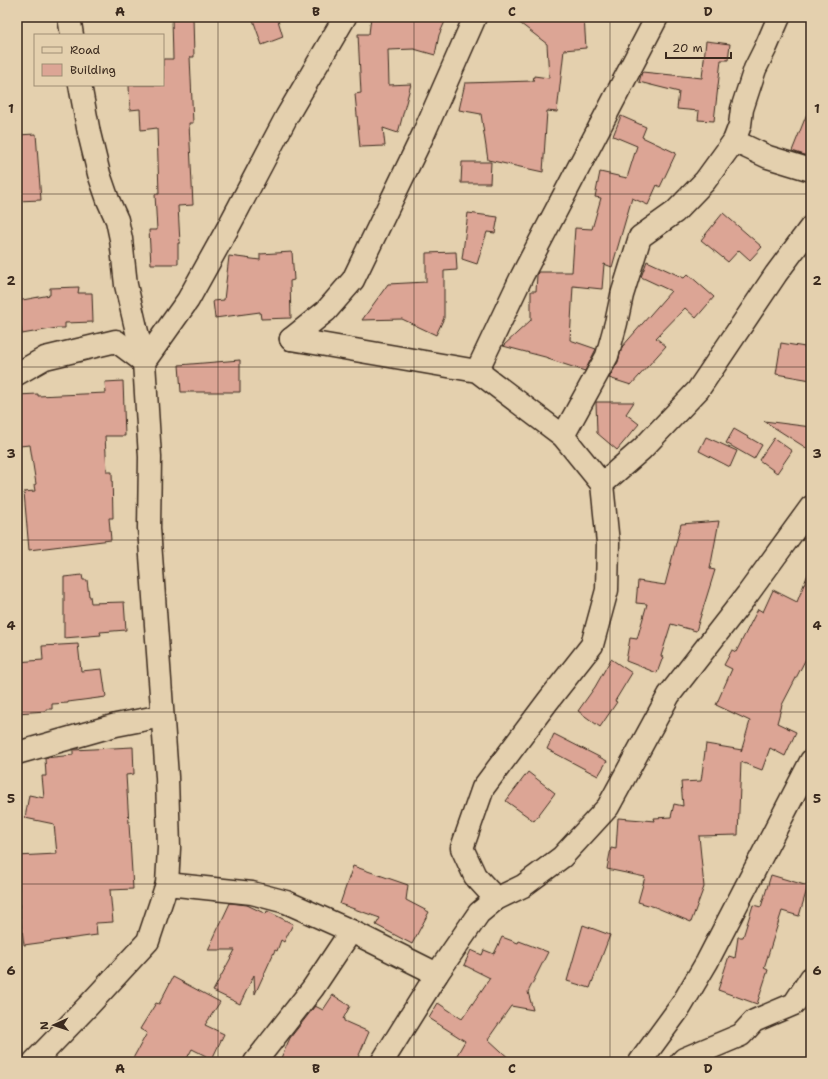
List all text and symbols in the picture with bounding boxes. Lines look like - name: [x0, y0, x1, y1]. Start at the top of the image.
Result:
- text: A: [115, 3, 125, 20]
- text: B: [312, 3, 320, 20]
- text: C: [508, 3, 516, 20]
- text: D: [703, 3, 713, 20]
- legend: [34, 34, 164, 86]
- scale bar: [666, 34, 731, 60]
- text: 20 m: [672, 40, 703, 56]
- text: Road: [70, 42, 101, 58]
- text: Building: [70, 62, 116, 78]
- text: 1: [8, 100, 14, 117]
- text: 1: [814, 100, 820, 117]
- text: 2: [6, 272, 16, 289]
- text: 2: [812, 272, 822, 289]
- text: 3: [6, 445, 16, 462]
- text: 3: [812, 445, 822, 462]
- text: 4: [6, 617, 16, 634]
- text: 4: [812, 617, 822, 634]
- text: 5: [7, 790, 15, 807]
- text: 5: [813, 790, 821, 807]
- text: 6: [6, 962, 16, 979]
- text: 6: [812, 962, 822, 979]
- north arrow: [34, 1005, 74, 1045]
- text: N: [37, 1020, 52, 1030]
- text: A: [115, 1060, 125, 1077]
- text: B: [312, 1060, 320, 1077]
- text: C: [508, 1060, 516, 1077]
- text: D: [703, 1060, 713, 1077]

